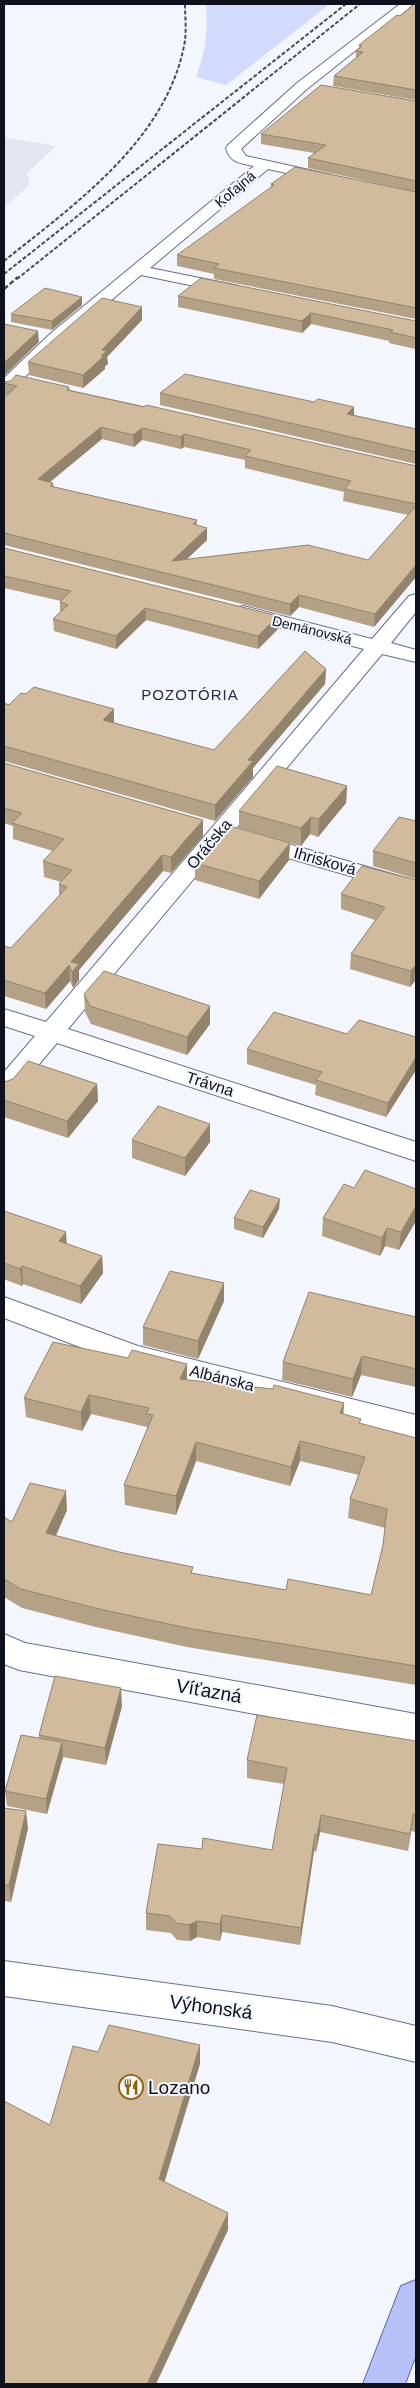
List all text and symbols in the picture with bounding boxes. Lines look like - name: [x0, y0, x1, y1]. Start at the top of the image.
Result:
- street label: Koľajná: [212, 167, 259, 210]
- street label: Demänovská: [270, 612, 354, 648]
- district label: POZOTÓRIA: [141, 686, 239, 703]
- street label: Oráčska: [183, 816, 235, 872]
- street label: Ihrisková: [292, 844, 358, 878]
- street label: Trávna: [184, 1068, 236, 1100]
- street label: Albánska: [188, 1362, 256, 1394]
- street label: Víťazná: [175, 1675, 244, 1707]
- street label: Výhonská: [168, 1991, 254, 2023]
- restaurant icon: Lozano: [118, 2074, 144, 2100]
- place label: Lozano: [148, 2077, 210, 2098]

